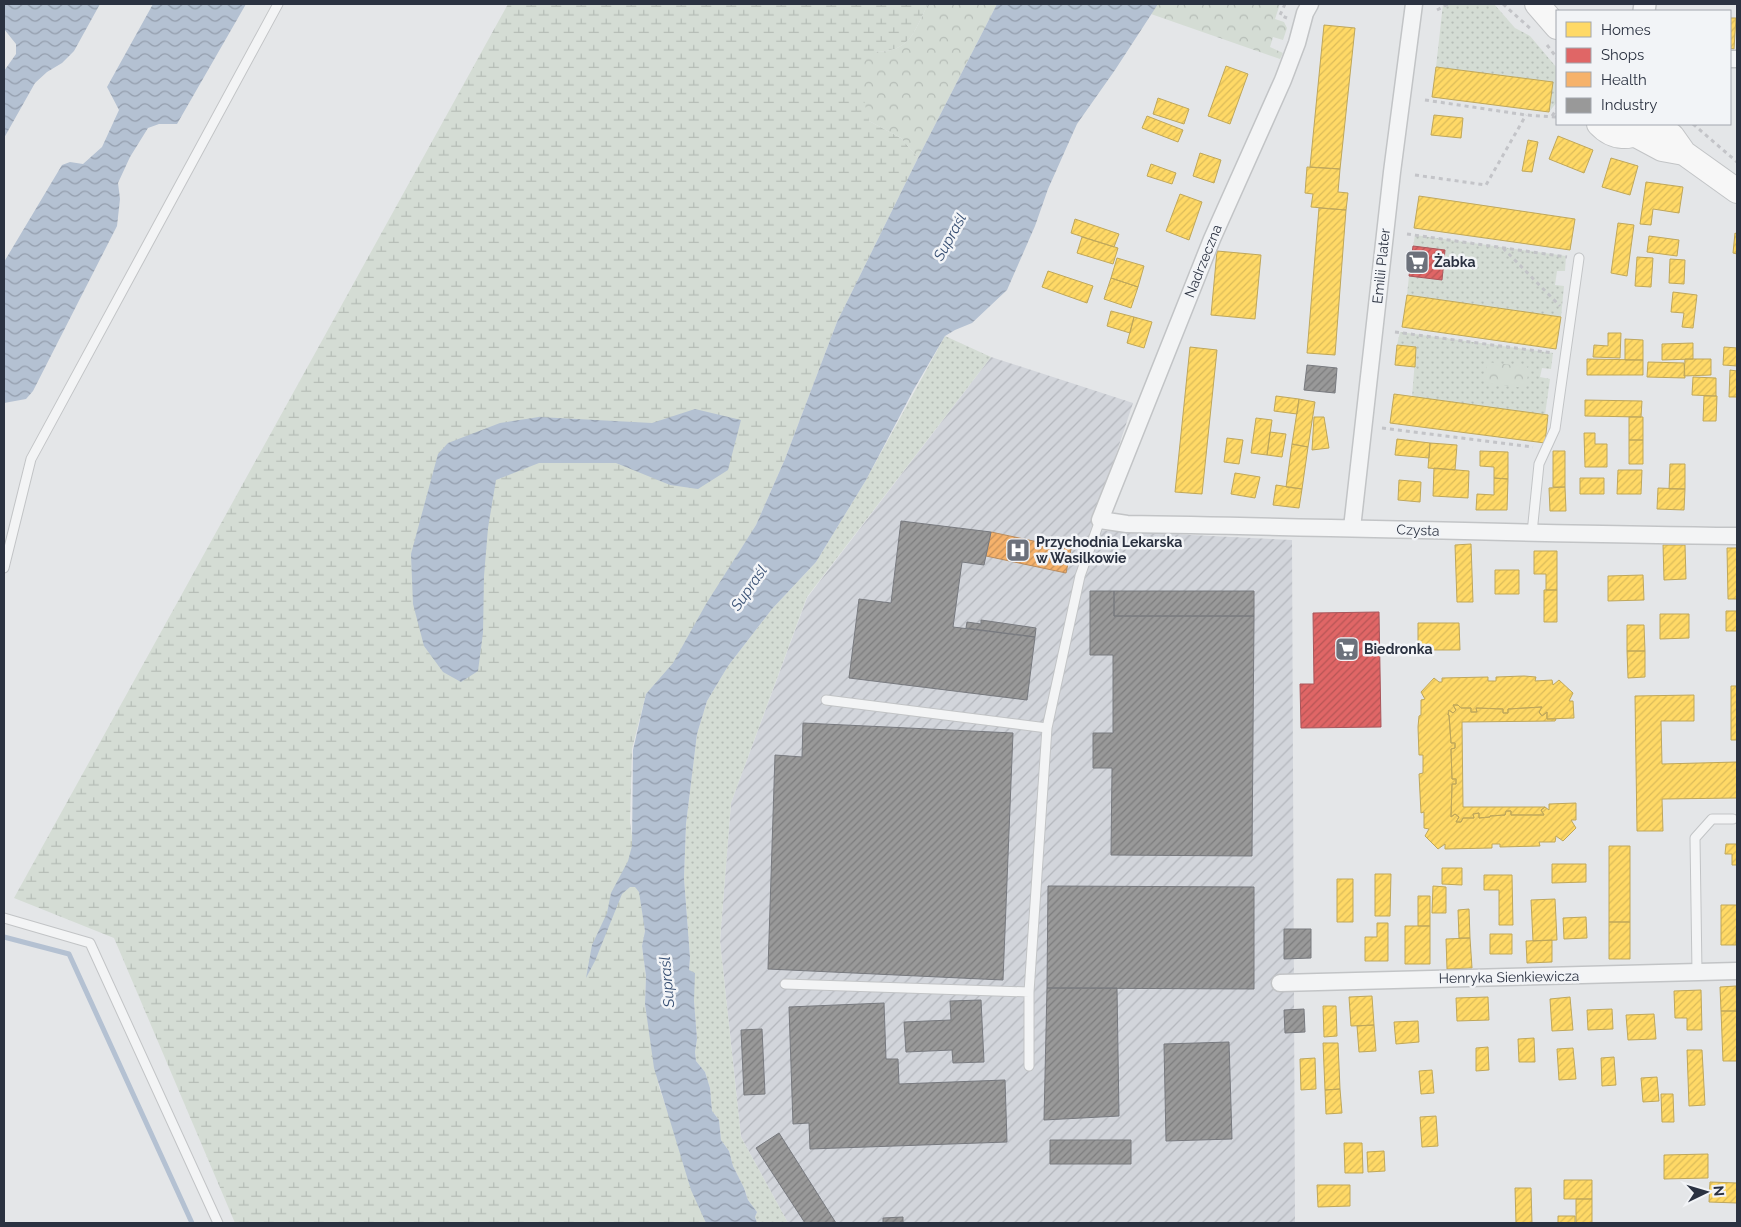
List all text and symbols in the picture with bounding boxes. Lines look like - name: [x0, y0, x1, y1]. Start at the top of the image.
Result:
- legend: [1556, 10, 1731, 125]
- text: Homes: [1601, 21, 1651, 39]
- text: Shops: [1601, 46, 1644, 64]
- text: Health: [1601, 71, 1647, 89]
- text: Industry: [1601, 96, 1657, 114]
- water label: Supraśl: [929, 210, 970, 265]
- street label: Nadrzeczna: [1181, 222, 1225, 300]
- street label: Emilii Plater: [1369, 227, 1393, 304]
- supermarket icon: Żabka: [1404, 249, 1430, 275]
- place label: Żabka: [1434, 253, 1475, 270]
- street label: Czysta: [1396, 521, 1440, 539]
- place label: Przychodnia Lekarska w Wasilkowie: [1036, 534, 1182, 566]
- hospital icon: Przychodnia Lekarska w Wasilkowie: [1005, 537, 1031, 563]
- water label: Supraśl: [726, 562, 771, 615]
- supermarket icon: Biedronka: [1334, 636, 1360, 662]
- place label: Biedronka: [1364, 641, 1433, 657]
- water label: Supraśl: [656, 956, 678, 1009]
- street label: Henryka Sienkiewicza: [1438, 968, 1580, 986]
- north arrow: [1681, 1167, 1731, 1217]
- text: N: [1711, 1185, 1727, 1197]

